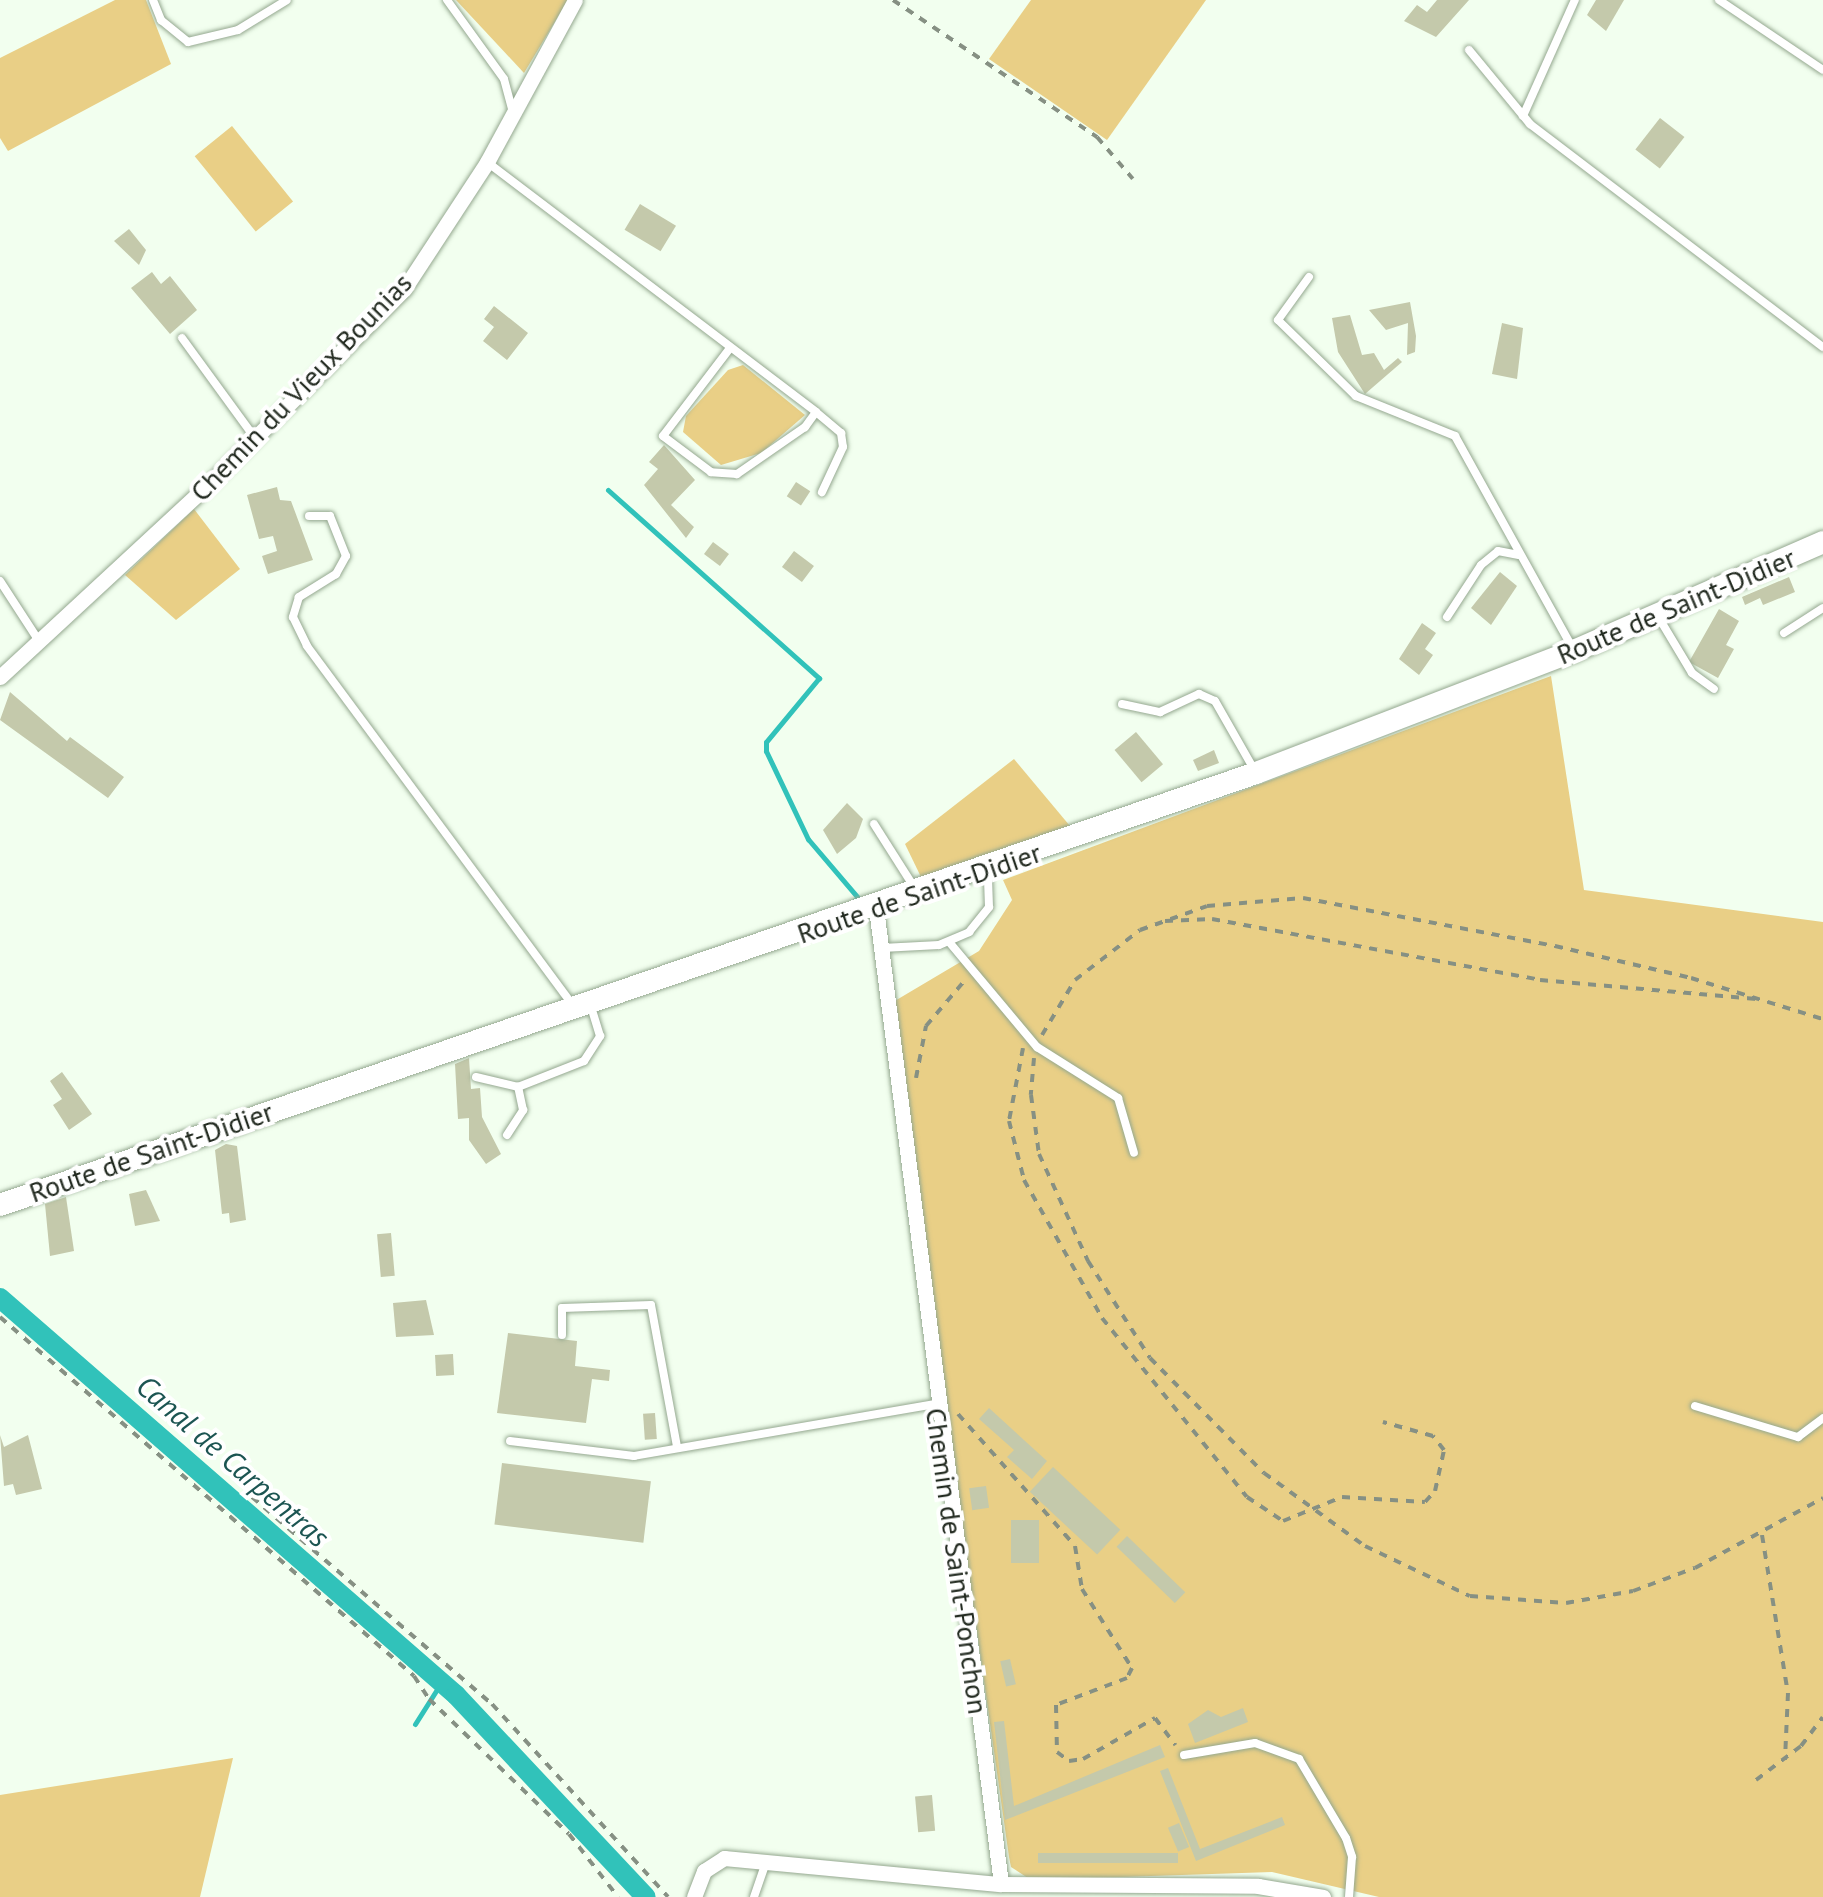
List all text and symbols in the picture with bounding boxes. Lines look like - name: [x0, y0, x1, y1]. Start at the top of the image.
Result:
- street label: Chemin du Vieux Bounias: [183, 265, 419, 509]
- street label: Route de Saint-Didier: [1552, 541, 1800, 671]
- street label: Route de Saint-Didier: [793, 836, 1045, 950]
- street label: Route de Saint-Didier: [25, 1095, 277, 1209]
- water label: Canal de Carpentras: [129, 1368, 337, 1554]
- street label: Chemin de Saint-Ponchon: [919, 1406, 995, 1716]

